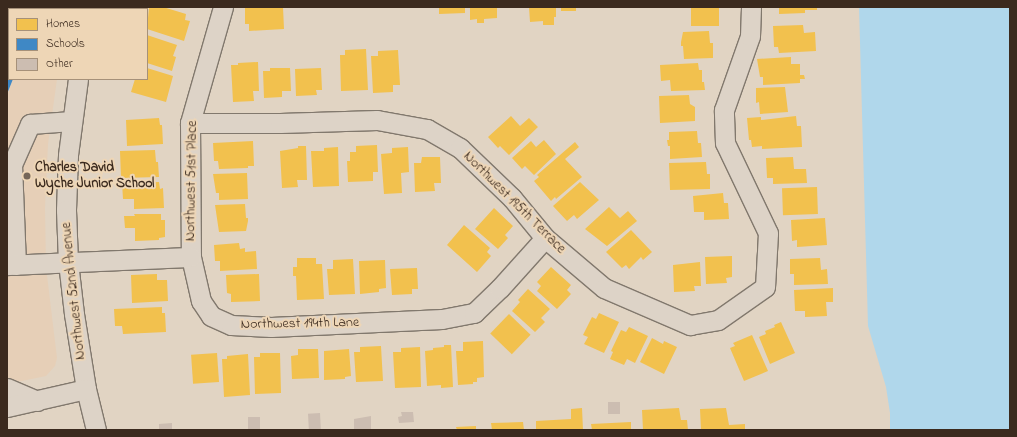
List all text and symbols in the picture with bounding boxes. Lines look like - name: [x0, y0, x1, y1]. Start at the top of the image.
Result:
- legend: [8, 8, 148, 80]
- text: Homes: [46, 15, 80, 33]
- text: Schools: [46, 35, 85, 53]
- text: Other: [46, 55, 73, 73]
- street label: Northwest 51st Place: [183, 121, 201, 241]
- street label: Northwest 195th Terrace: [459, 148, 569, 258]
- place label: Charles David Wyche Junior School: [35, 160, 154, 192]
- marker: Charles David Wyche Junior School: [22, 171, 32, 181]
- street label: Northwest 52nd Avenue: [58, 221, 90, 361]
- street label: Northwest 194th Lane: [241, 315, 359, 333]

